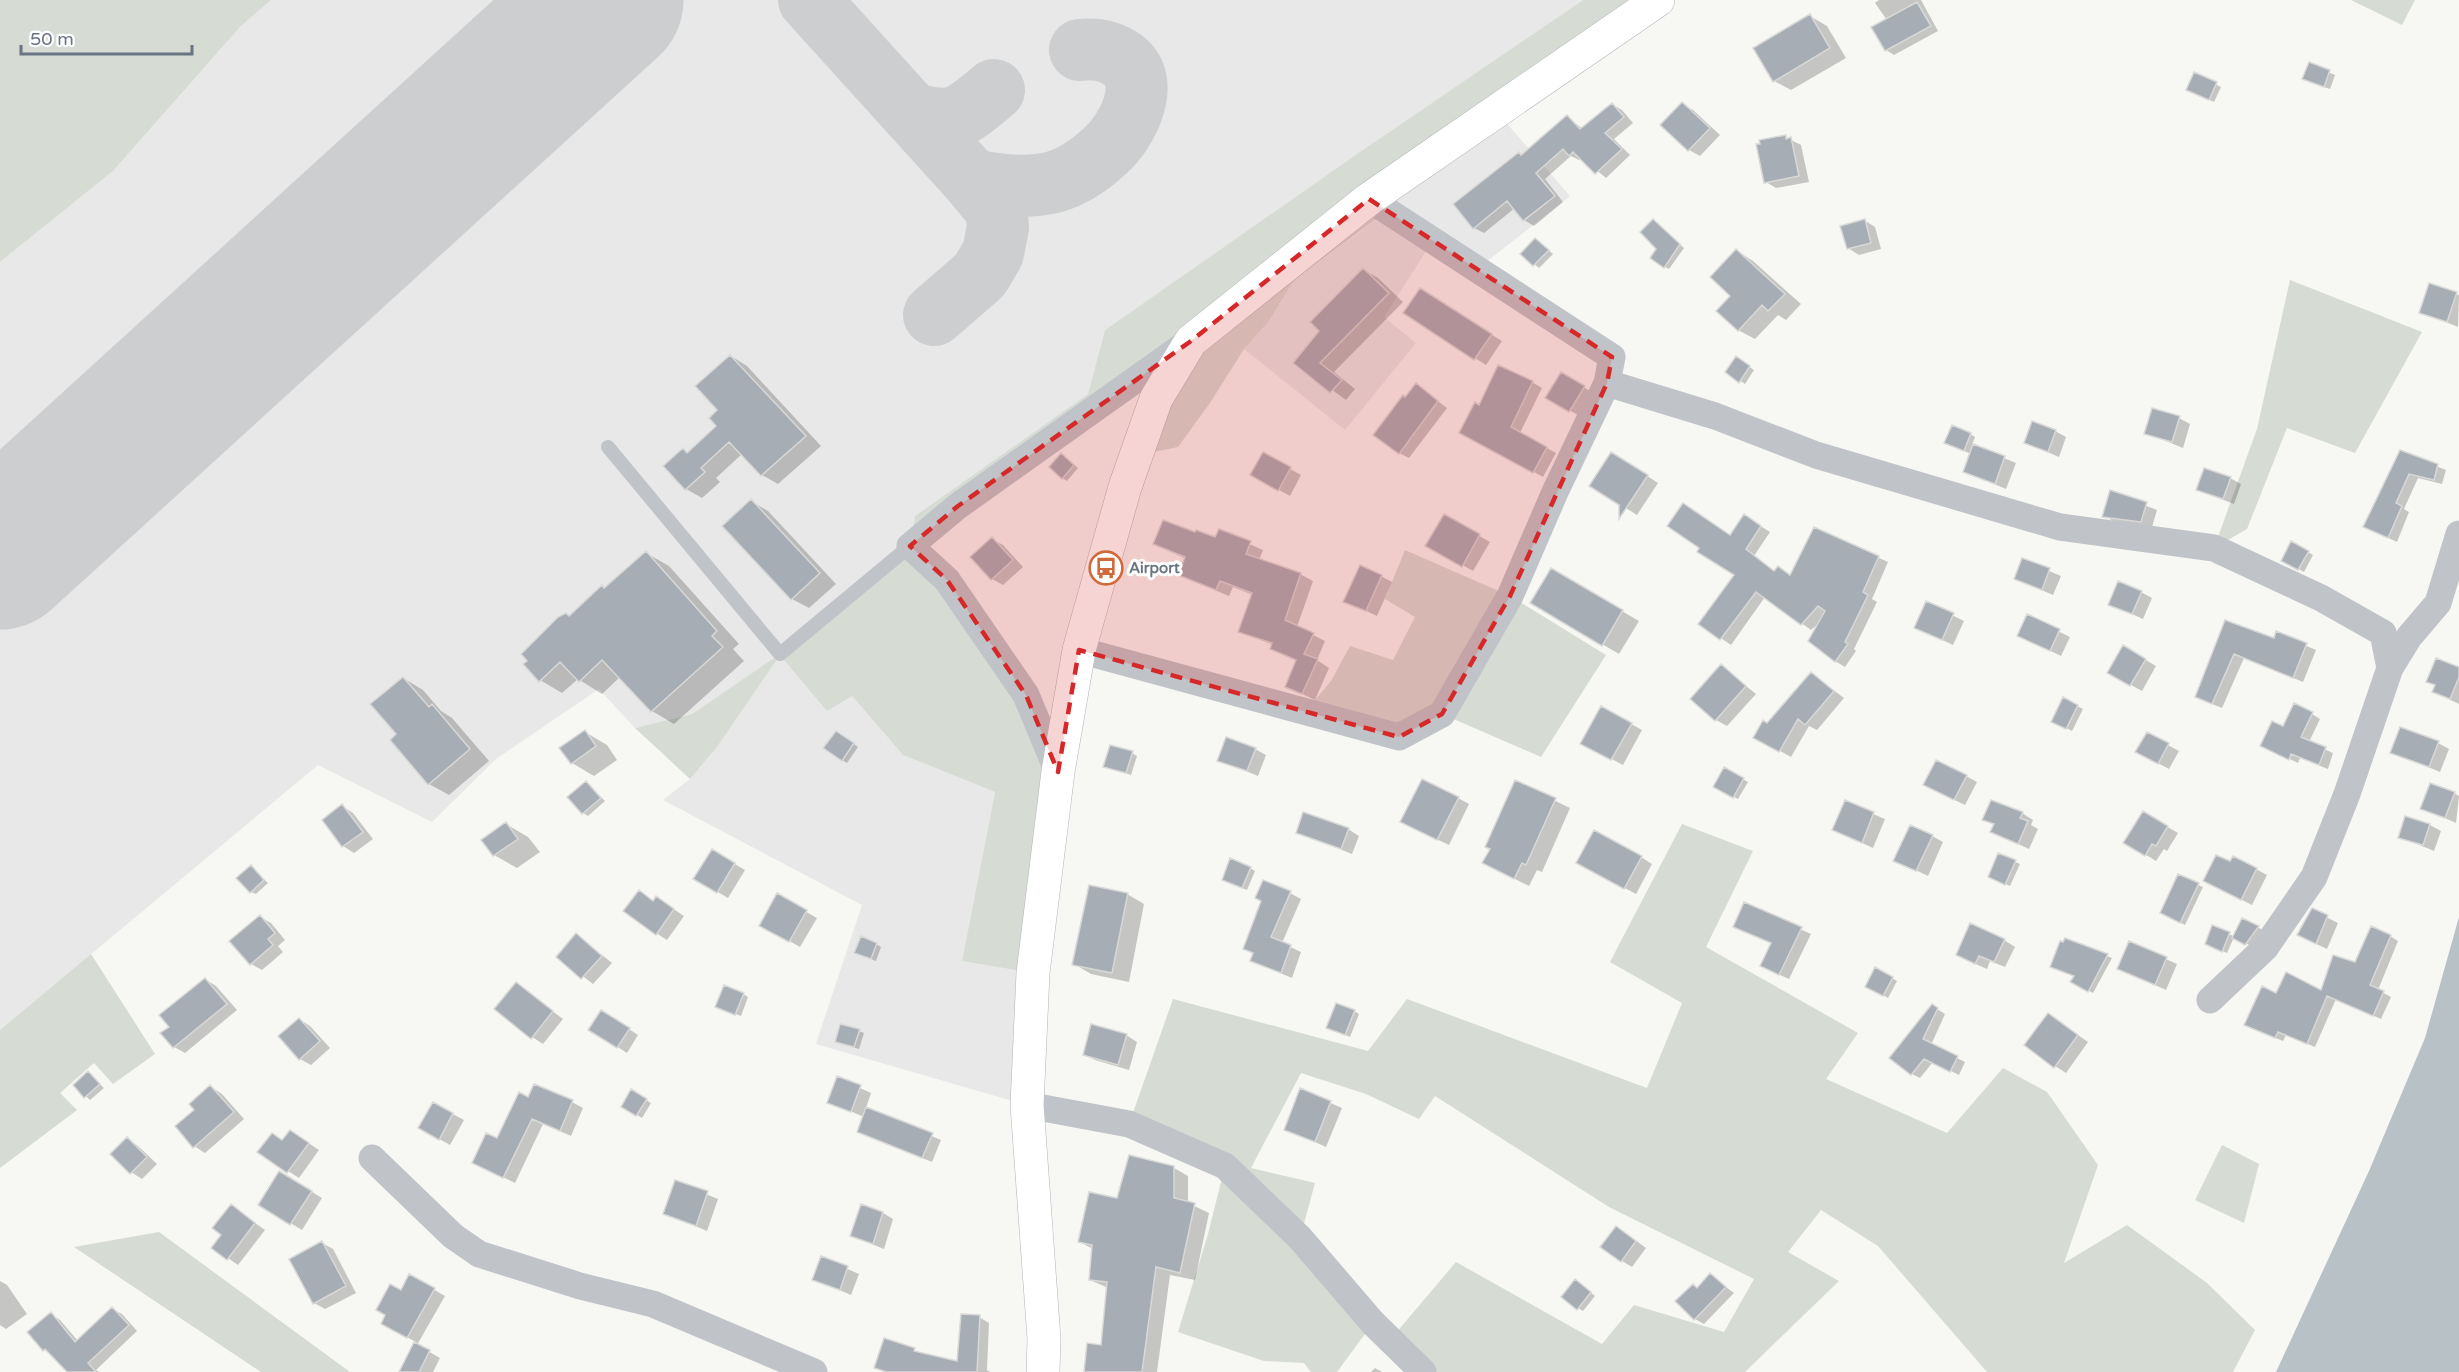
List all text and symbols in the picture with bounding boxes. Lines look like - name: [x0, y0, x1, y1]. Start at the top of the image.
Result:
- scale bar: [21, 18, 192, 56]
- text: 50 m: [30, 28, 74, 50]
- bus stop icon: Airport: [1088, 550, 1124, 586]
- place label: Airport: [1129, 559, 1180, 578]

